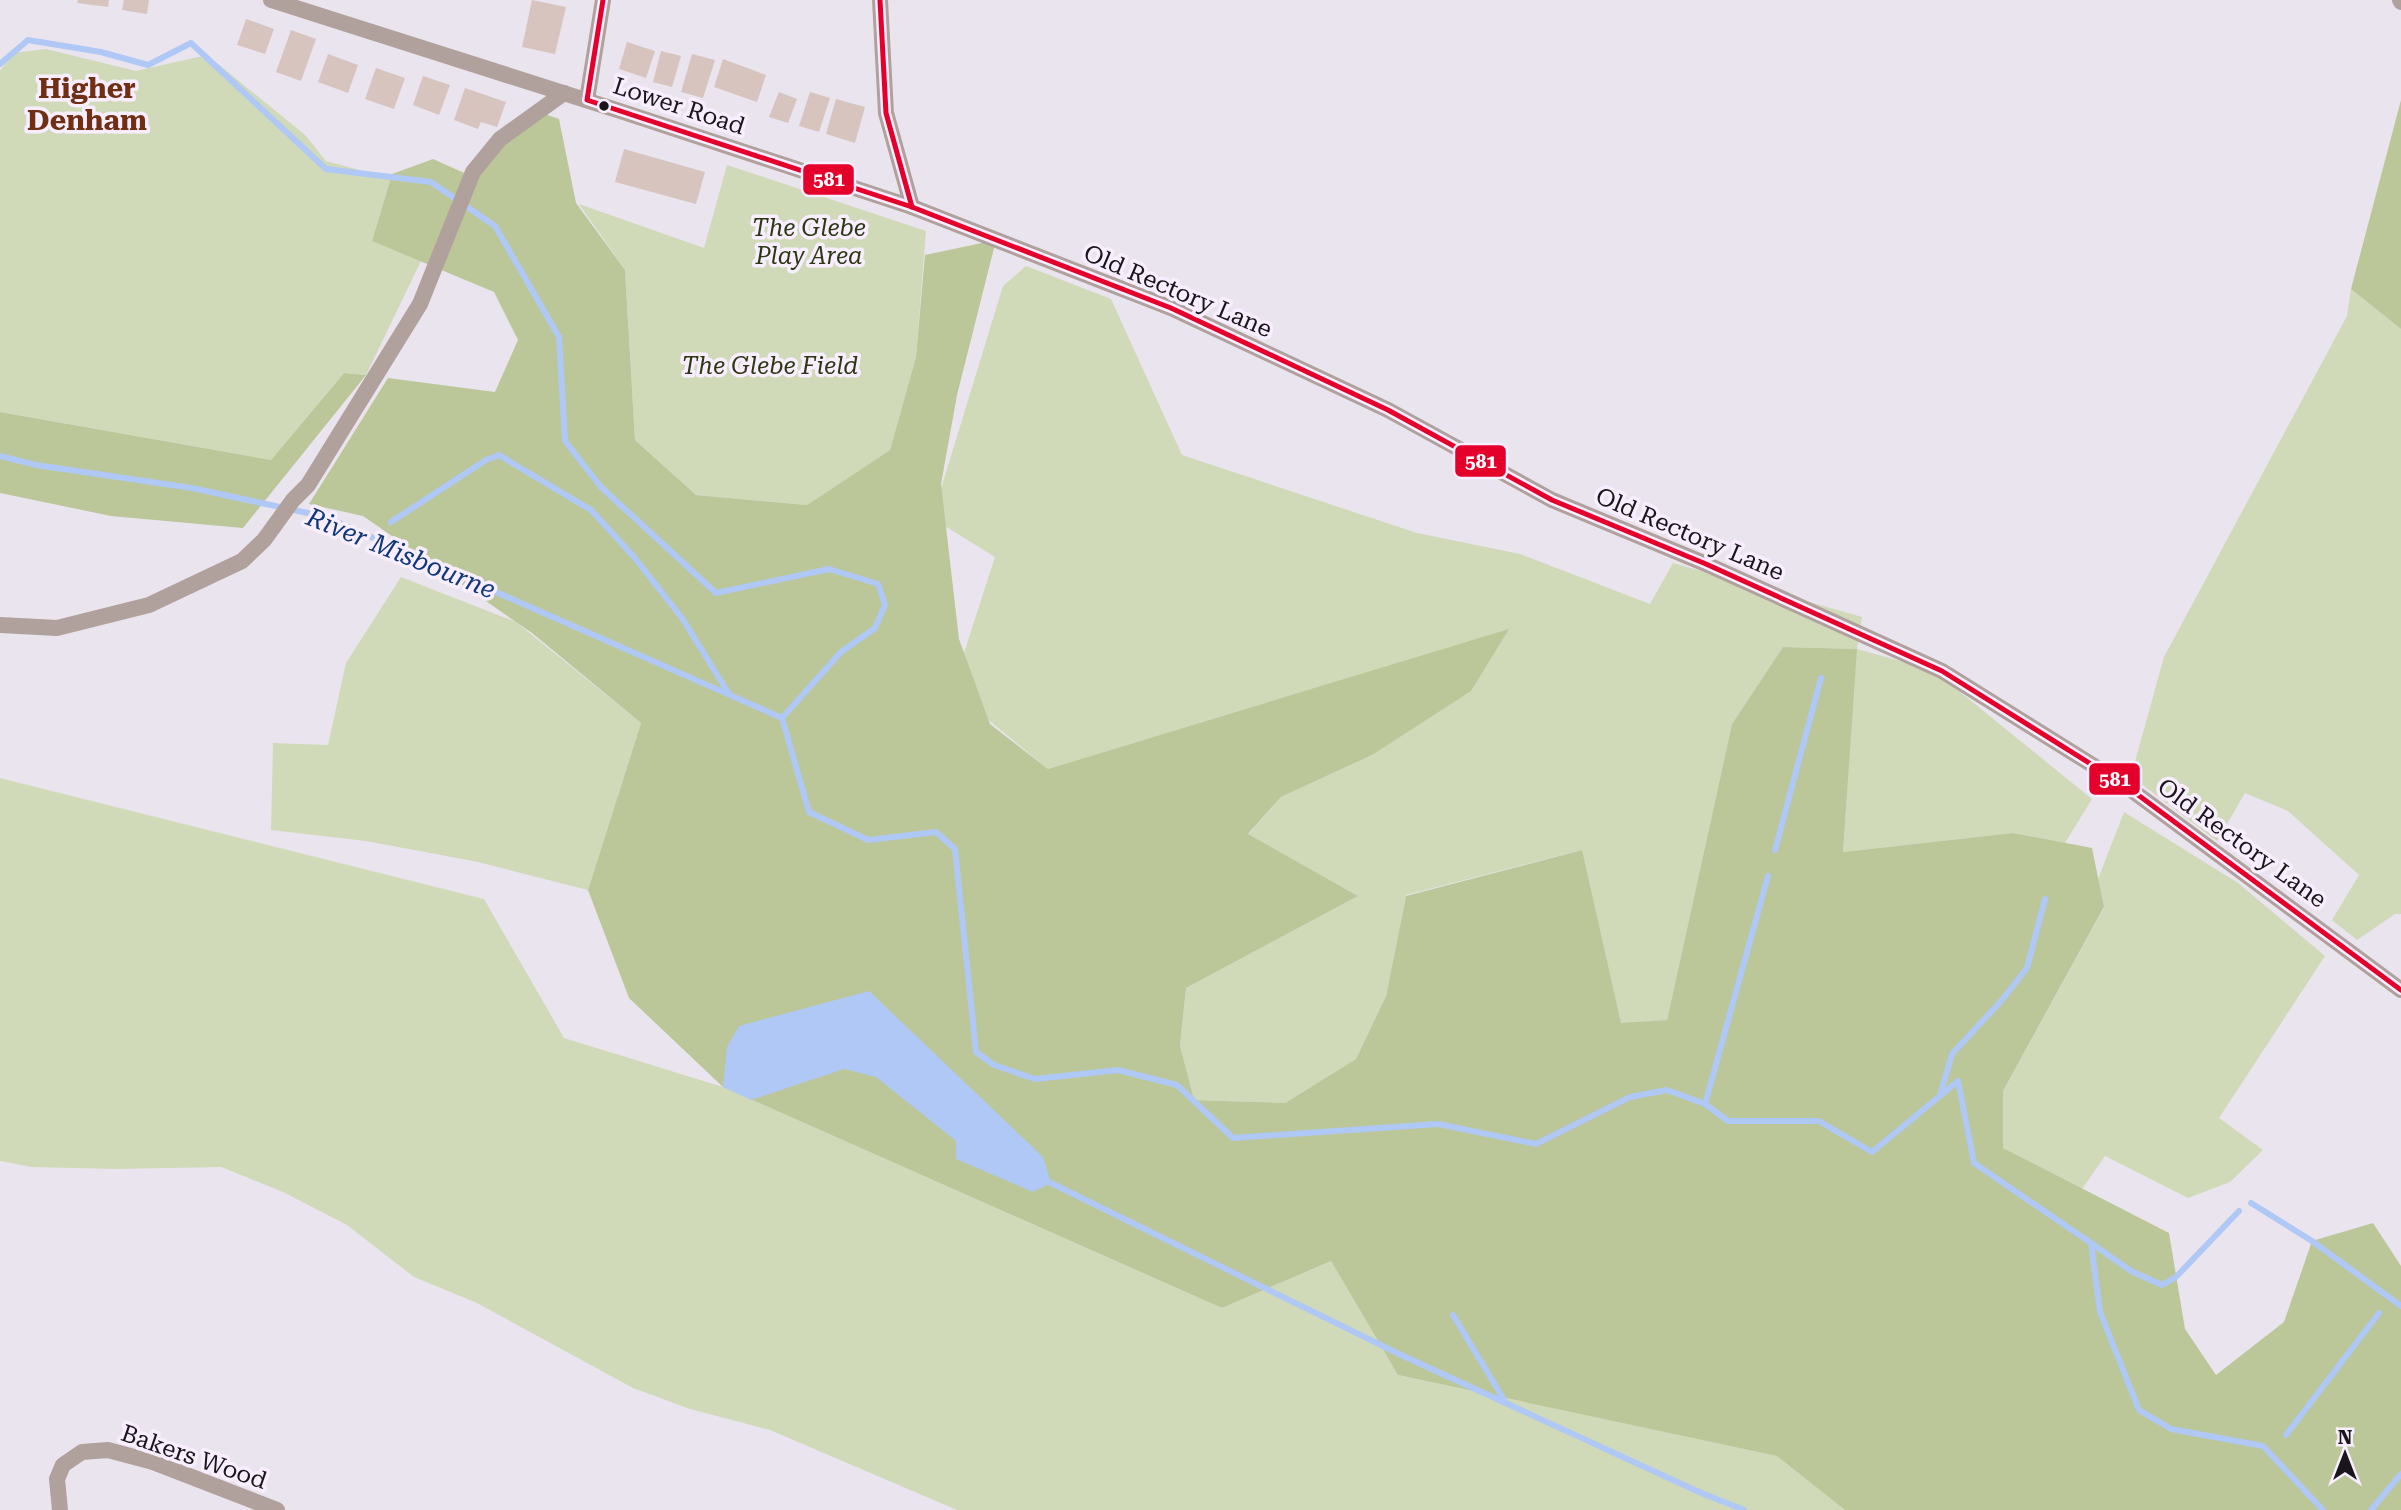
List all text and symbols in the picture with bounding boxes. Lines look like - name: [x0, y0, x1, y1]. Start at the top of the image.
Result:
- district label: Higher Denham: [27, 72, 147, 137]
- street label: Lower Road: [610, 72, 748, 140]
- unlabelled marker: [597, 99, 611, 113]
- line badge: 581: [802, 163, 855, 196]
- text: 581: [813, 168, 845, 191]
- park label: The Glebe Play Area: [752, 214, 866, 270]
- street label: Old Rectory Lane: [1080, 239, 1276, 343]
- park label: The Glebe Field: [682, 352, 858, 380]
- line badge: 581: [1454, 444, 1507, 478]
- text: 581: [1465, 450, 1497, 473]
- street label: Old Rectory Lane: [1592, 482, 1788, 586]
- water label: River Misbourne: [301, 501, 500, 605]
- line badge: 581: [2088, 762, 2141, 796]
- text: 581: [2099, 768, 2131, 791]
- street label: Old Rectory Lane: [2152, 772, 2332, 914]
- street label: Bakers Wood: [118, 1419, 270, 1495]
- north arrow: [2310, 1419, 2380, 1489]
- text: N: [2338, 1426, 2353, 1449]

